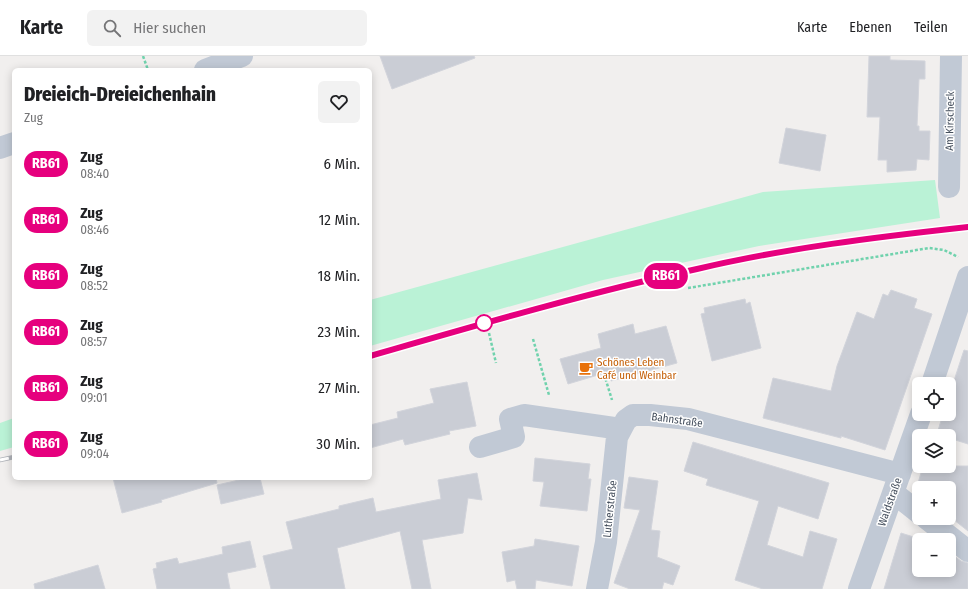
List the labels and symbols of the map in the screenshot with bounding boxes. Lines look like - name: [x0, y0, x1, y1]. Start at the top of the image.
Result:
- street label: Am Kirscheck: [943, 90, 957, 151]
- line badge: RB61: [638, 263, 694, 289]
- unlabelled marker: [475, 314, 493, 332]
- place label: Schönes Leben Café und Weinbar: [597, 356, 676, 382]
- cafe icon: Schönes Leben Café und Weinbar: [578, 360, 594, 376]
- street label: Bahnstraße: [651, 410, 703, 430]
- street label: Waldstraße: [875, 476, 905, 528]
- street label: Lutherstraße: [601, 480, 619, 538]

